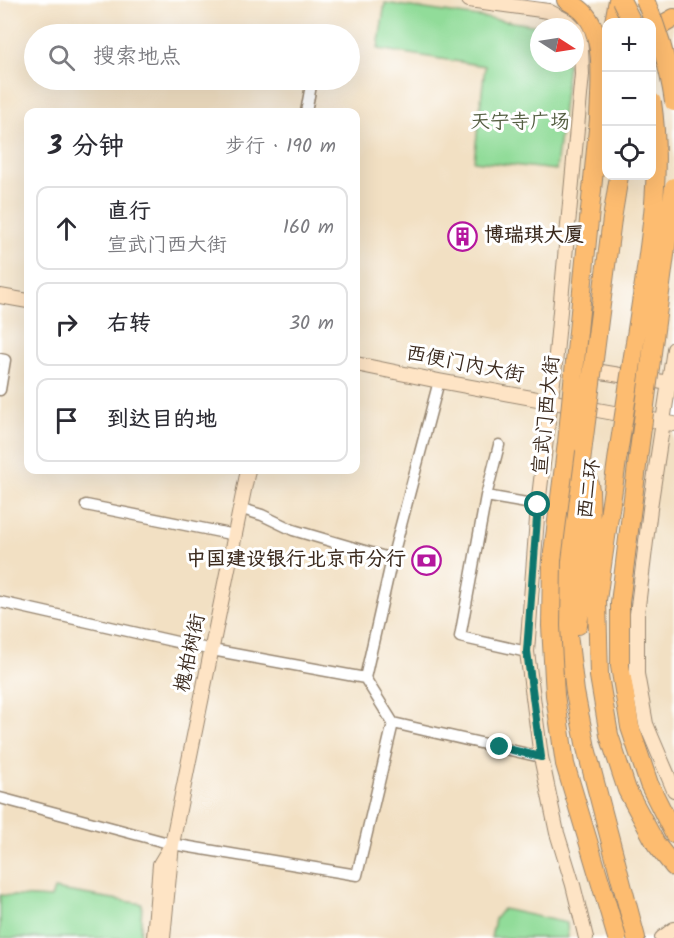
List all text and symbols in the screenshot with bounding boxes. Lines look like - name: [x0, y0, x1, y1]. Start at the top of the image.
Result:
- north arrow: [530, 18, 584, 72]
- map controls: [602, 18, 656, 180]
- button: +: [602, 18, 656, 72]
- search box: [24, 24, 360, 90]
- text: 搜索地点: [93, 40, 181, 75]
- icon: search: [45, 41, 78, 74]
- button: −: [602, 72, 656, 126]
- park label: 天宁寺广场: [470, 107, 570, 139]
- text: 3 分钟: [48, 126, 124, 168]
- button: locate: [602, 126, 656, 180]
- text: 步行 · 190 m: [225, 131, 336, 163]
- text: 直行: [107, 195, 151, 230]
- icon: ahead: [50, 212, 83, 245]
- text: 160 m: [283, 212, 334, 244]
- building icon: 博瑞琪大厦: [447, 220, 479, 252]
- place label: 博瑞琪大厦: [484, 220, 584, 252]
- text: 宣武门西大街: [107, 230, 227, 262]
- text: 右转: [107, 307, 151, 342]
- icon: right: [50, 308, 83, 341]
- text: 30 m: [289, 308, 334, 340]
- street label: 西便门内大街: [403, 338, 527, 392]
- street label: 宣武门西大街: [525, 354, 569, 476]
- text: 到达目的地: [107, 403, 217, 438]
- icon: arrive: [50, 404, 83, 437]
- street label: 西二环: [570, 457, 610, 521]
- route start: [524, 491, 550, 517]
- place label: 中国建设银行北京市分行: [186, 544, 406, 576]
- bank icon: 中国建设银行北京市分行: [411, 544, 443, 576]
- street label: 槐柏树街: [167, 611, 215, 695]
- route end: [486, 733, 512, 759]

